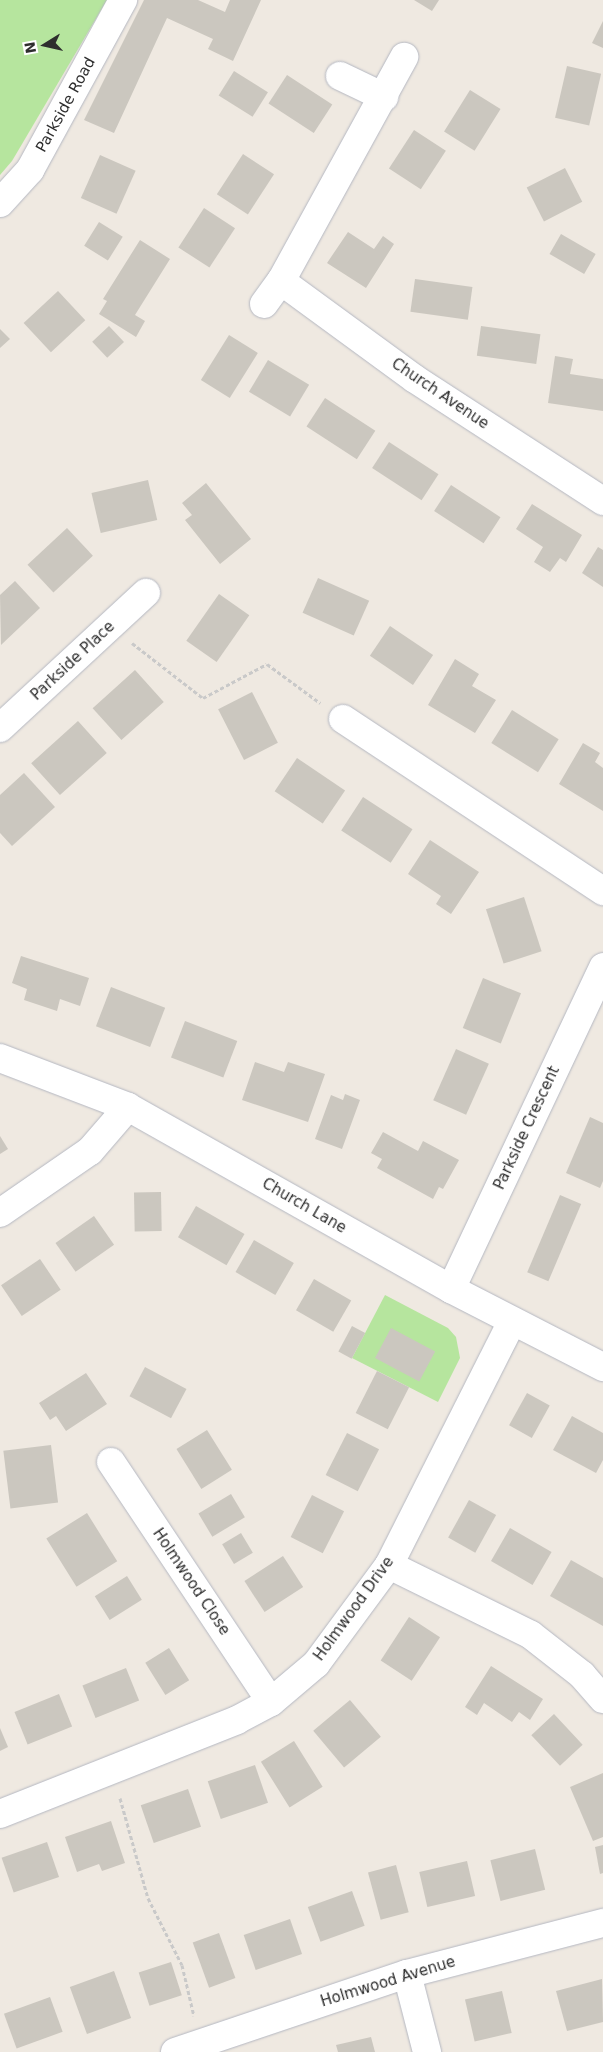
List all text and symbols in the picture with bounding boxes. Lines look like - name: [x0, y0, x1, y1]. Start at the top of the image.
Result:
- north arrow: [20, 20, 70, 70]
- text: N: [21, 40, 39, 55]
- street label: Parkside Road: [33, 54, 99, 156]
- street label: Church Avenue: [388, 355, 492, 433]
- street label: Parkside Place: [27, 618, 119, 704]
- street label: Parkside Crescent: [490, 1063, 564, 1193]
- street label: Church Lane: [259, 1175, 349, 1237]
- street label: Holmwood Close: [149, 1525, 233, 1639]
- street label: Holmwood Drive: [310, 1553, 398, 1665]
- street label: Holmwood Avenue: [318, 1953, 458, 2011]

